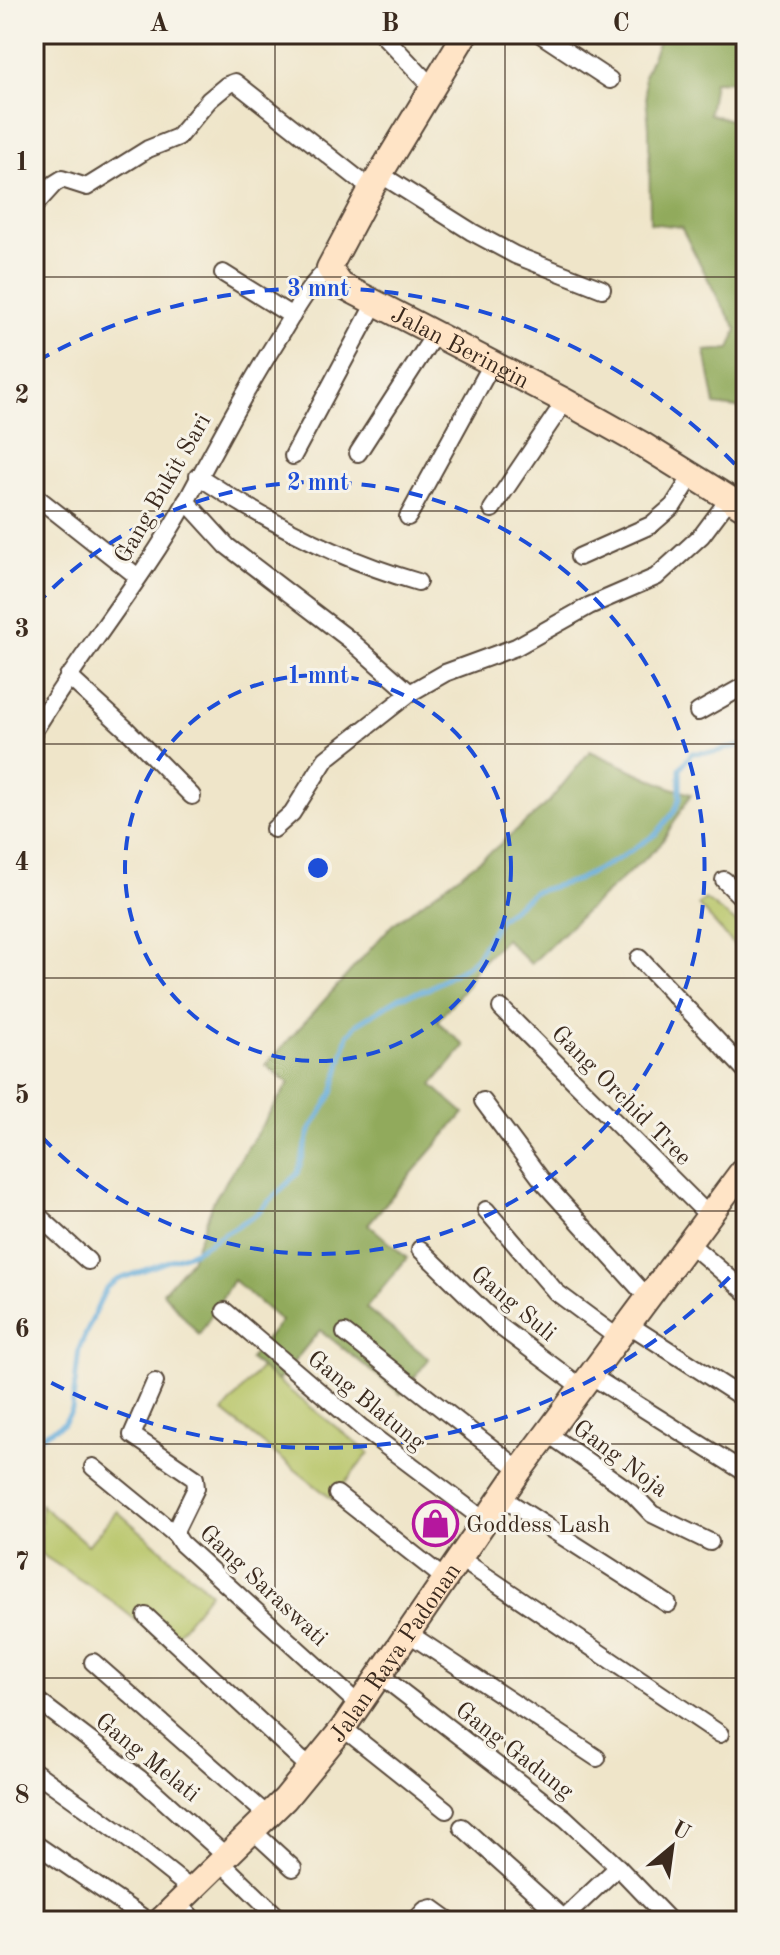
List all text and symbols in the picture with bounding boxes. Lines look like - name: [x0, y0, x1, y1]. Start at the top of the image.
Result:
- text: A: [149, 11, 169, 37]
- text: B: [381, 11, 399, 37]
- text: C: [612, 11, 630, 37]
- text: 1: [14, 150, 30, 176]
- text: 3 mnt: [287, 278, 349, 302]
- street label: Jalan Beringin: [386, 303, 533, 394]
- text: 2: [14, 383, 30, 409]
- street label: Gang Bukit Sari: [111, 410, 216, 568]
- text: 2 mnt: [287, 472, 349, 496]
- text: 3: [14, 617, 30, 643]
- text: 1 mnt: [287, 665, 349, 689]
- text: 4: [14, 850, 30, 876]
- centre of rings: [304, 854, 332, 882]
- street label: Gang Orchid Tree: [546, 1022, 695, 1171]
- text: 5: [14, 1083, 30, 1109]
- street label: Gang Suli: [466, 1262, 560, 1347]
- text: 6: [14, 1317, 30, 1343]
- street label: Gang Blatung: [302, 1347, 429, 1456]
- street label: Gang Noja: [568, 1416, 672, 1503]
- shop icon: Goddess Lash: [411, 1500, 459, 1548]
- place label: Goddess Lash: [466, 1514, 610, 1538]
- street label: Gang Saraswati: [194, 1521, 331, 1652]
- text: 7: [14, 1550, 30, 1576]
- street label: Jalan Raya Padonan: [326, 1560, 466, 1748]
- street label: Gang Gadung: [450, 1698, 577, 1805]
- street label: Gang Melati: [90, 1710, 203, 1808]
- text: 8: [14, 1783, 30, 1809]
- north arrow: [632, 1807, 712, 1887]
- text: U: [668, 1817, 694, 1845]

